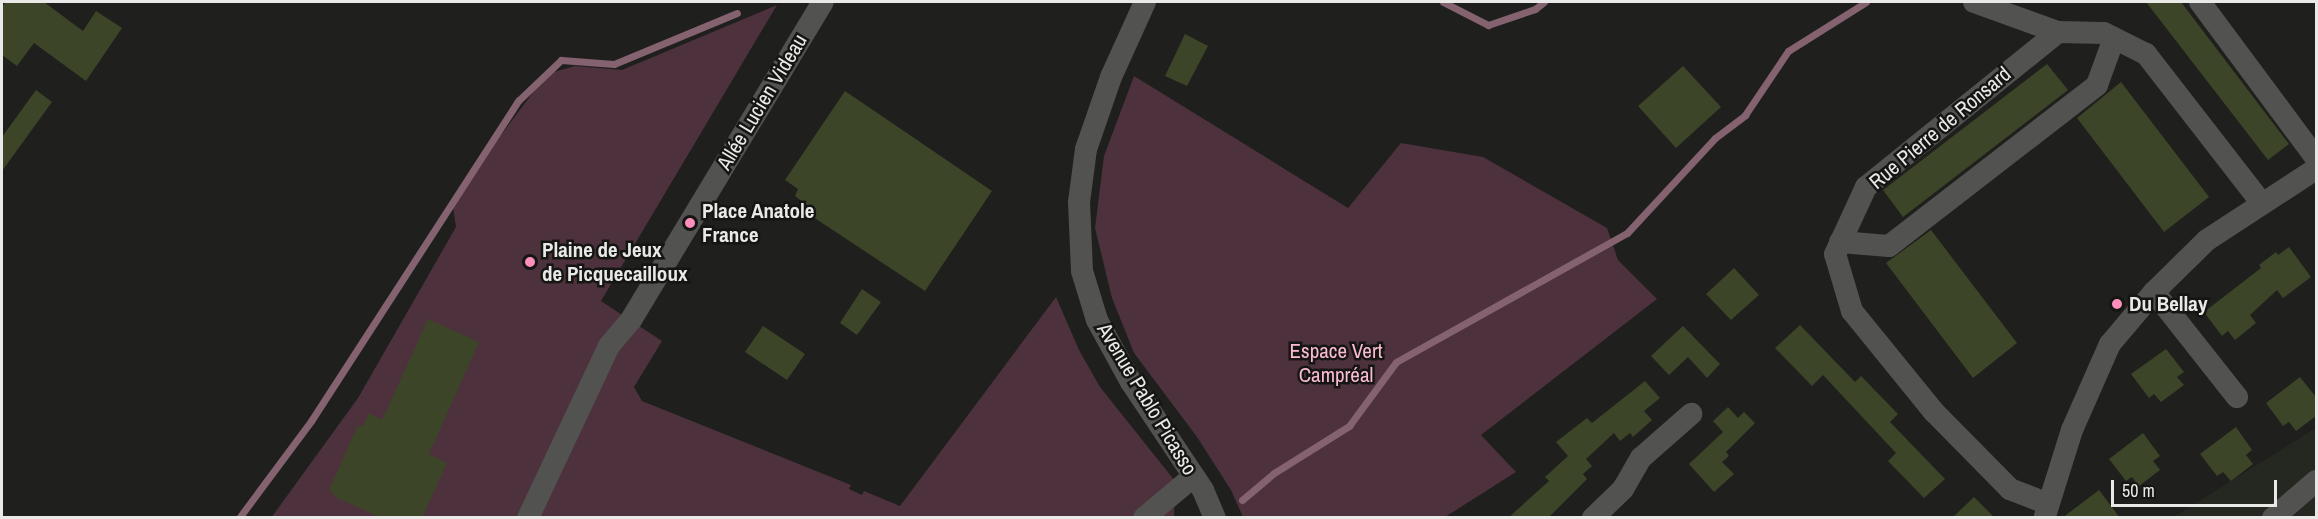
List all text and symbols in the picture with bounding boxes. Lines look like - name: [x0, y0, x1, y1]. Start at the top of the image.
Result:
- street label: Allée Lucien Videau: [712, 30, 812, 174]
- street label: Rue Pierre de Ronsard: [1864, 61, 2016, 195]
- place label: Place Anatole France: [702, 198, 815, 248]
- marker: Place Anatole France: [683, 216, 697, 230]
- place label: Plaine de Jeux de Picquecailloux: [542, 237, 687, 287]
- marker: Plaine de Jeux de Picquecailloux: [523, 255, 537, 269]
- place label: Du Bellay: [2129, 291, 2207, 317]
- marker: Du Bellay: [2110, 297, 2124, 311]
- street label: Avenue Pablo Picasso: [1092, 318, 1202, 480]
- park label: Espace Vert Campréal: [1290, 338, 1382, 388]
- scale bar: [2114, 468, 2280, 506]
- text: 50 m: [2122, 478, 2155, 503]

